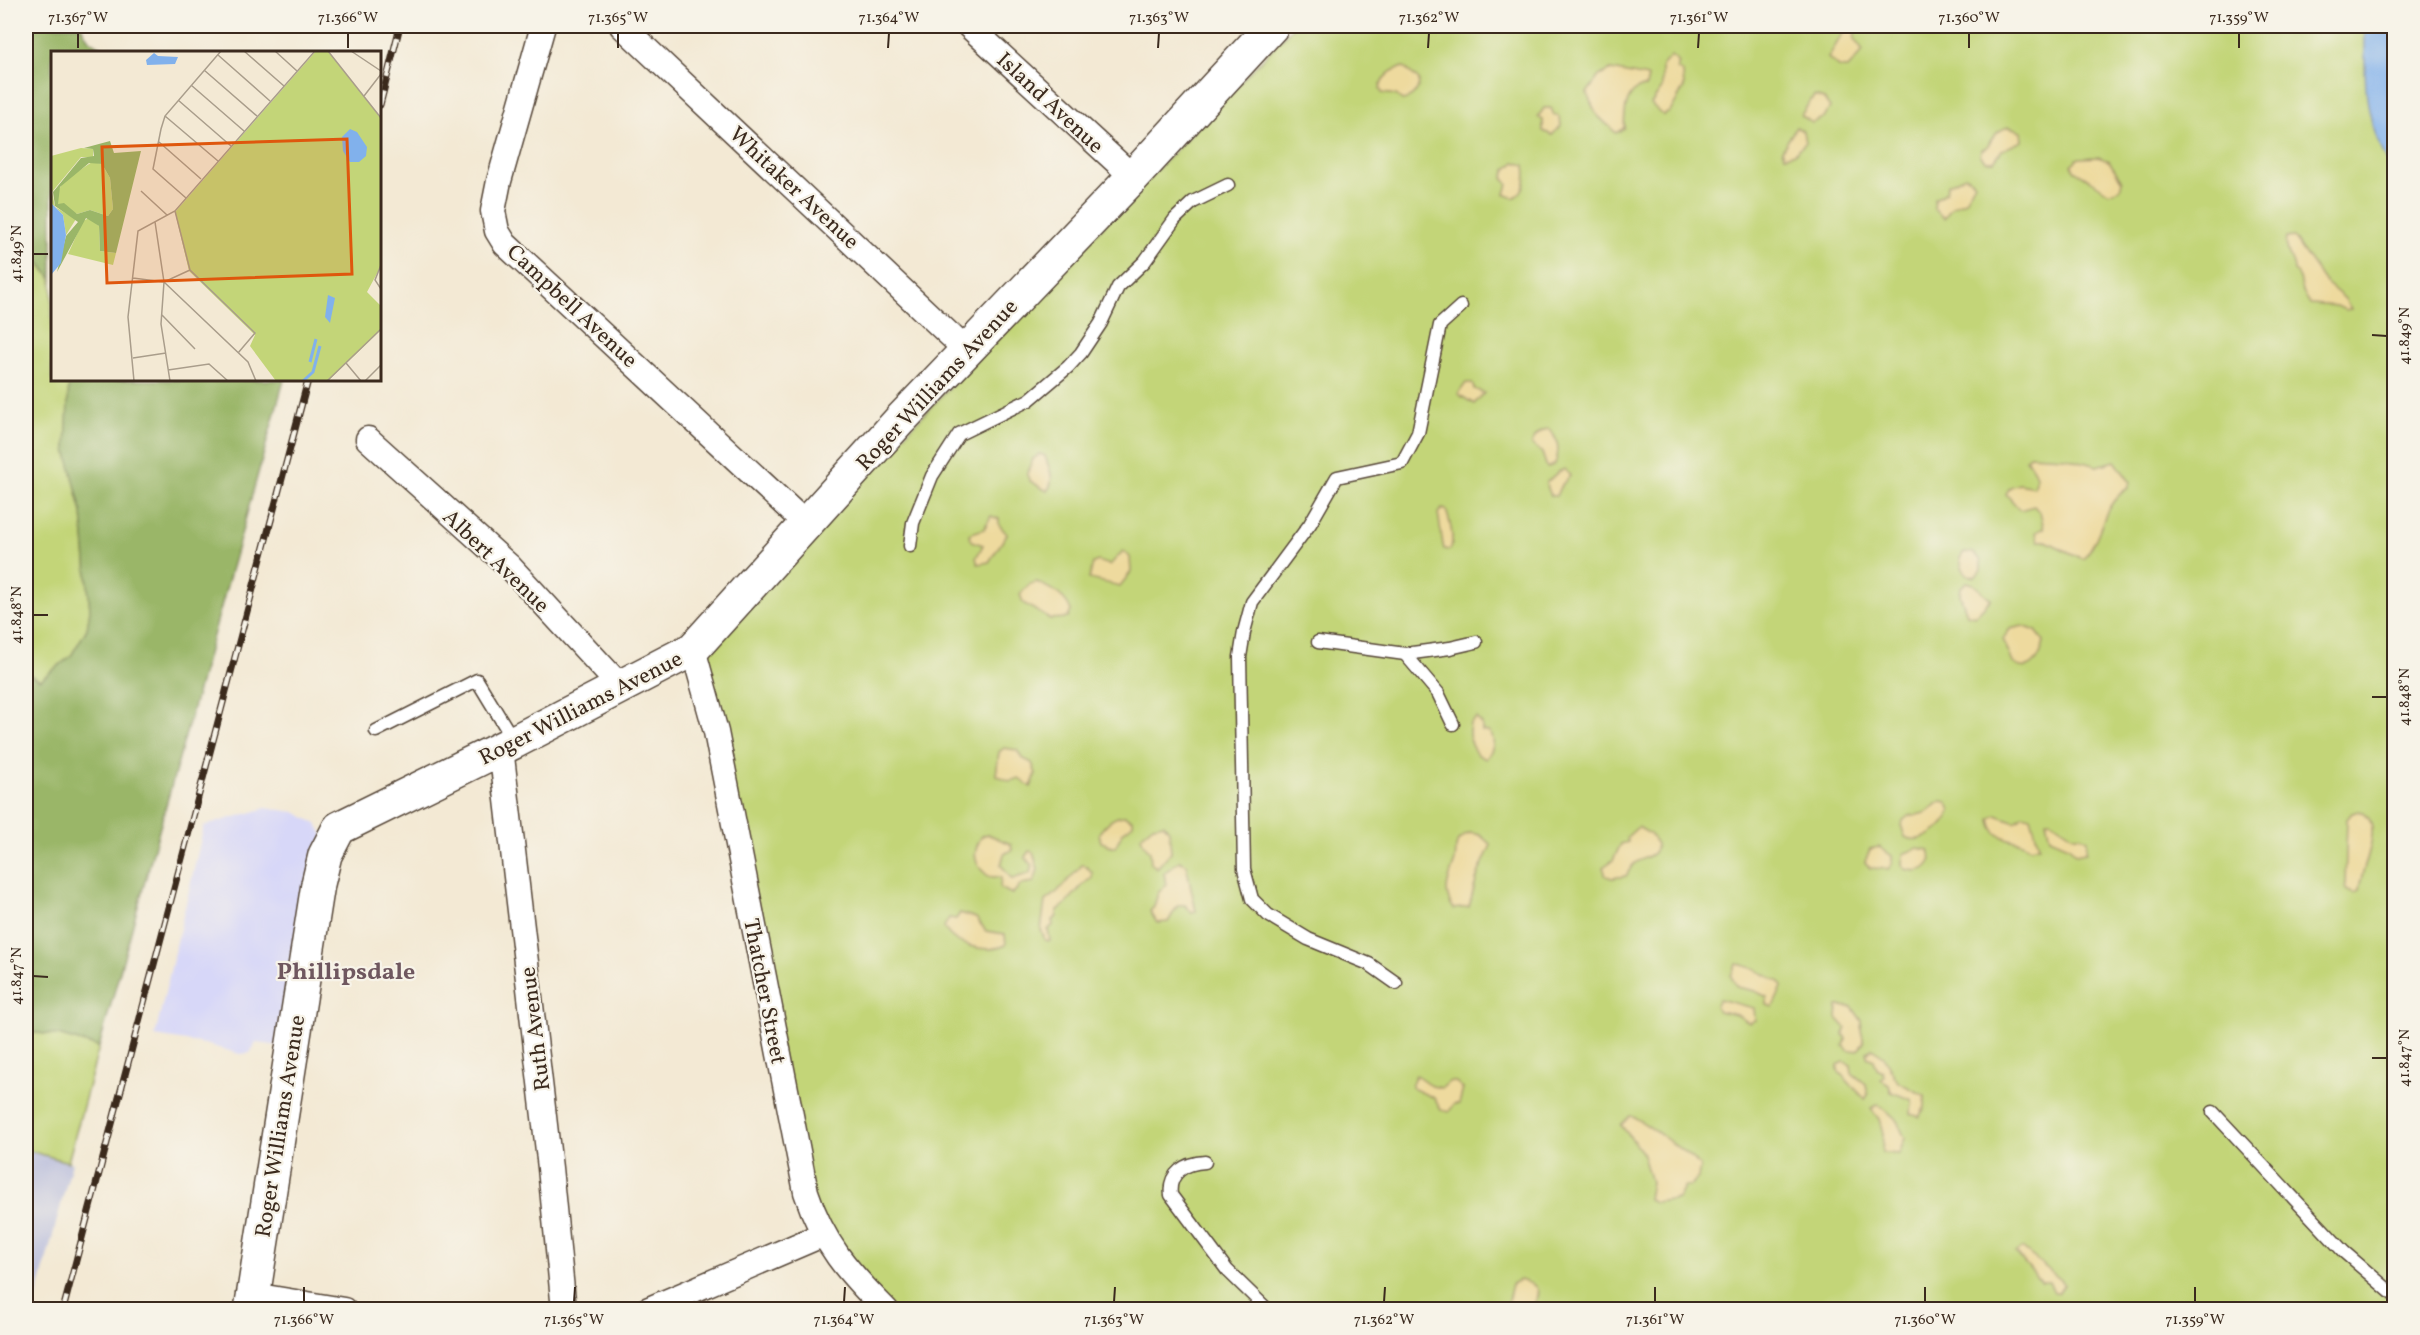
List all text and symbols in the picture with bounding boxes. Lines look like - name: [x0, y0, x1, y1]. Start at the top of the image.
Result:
- text: 71.367°W: [48, 8, 108, 29]
- text: 71.366°W: [318, 8, 378, 29]
- text: 71.365°W: [588, 8, 648, 29]
- text: 71.364°W: [859, 8, 919, 29]
- text: 71.363°W: [1129, 8, 1189, 29]
- text: 71.362°W: [1399, 8, 1459, 29]
- text: 71.361°W: [1670, 8, 1728, 29]
- text: 71.360°W: [1938, 8, 2000, 29]
- text: 71.359°W: [2209, 8, 2269, 29]
- street label: Island Avenue: [989, 46, 1110, 162]
- inset map: [51, 51, 381, 381]
- street label: Whitaker Avenue: [721, 120, 865, 257]
- text: 41.849°N: [7, 225, 28, 283]
- street label: Campbell Avenue: [499, 238, 644, 376]
- street label: Roger Williams Avenue: [850, 293, 1026, 479]
- text: 41.849°N: [2395, 307, 2416, 365]
- street label: Albert Avenue: [435, 503, 556, 621]
- text: 41.848°N: [7, 586, 28, 644]
- street label: Roger Williams Avenue: [474, 644, 688, 774]
- text: 41.848°N: [2395, 668, 2416, 726]
- street label: Thatcher Street: [734, 916, 793, 1067]
- text: 41.847°N: [7, 947, 28, 1005]
- district label: Phillipsdale: [277, 956, 415, 990]
- street label: Ruth Avenue: [514, 965, 559, 1092]
- street label: Roger Williams Avenue: [249, 1013, 314, 1240]
- text: 41.847°N: [2395, 1029, 2416, 1087]
- text: 71.366°W: [274, 1310, 334, 1331]
- text: 71.365°W: [544, 1310, 604, 1331]
- text: 71.364°W: [814, 1310, 874, 1331]
- text: 71.363°W: [1084, 1310, 1144, 1331]
- text: 71.362°W: [1354, 1310, 1414, 1331]
- text: 71.361°W: [1626, 1310, 1684, 1331]
- text: 71.360°W: [1894, 1310, 1956, 1331]
- text: 71.359°W: [2165, 1310, 2225, 1331]

